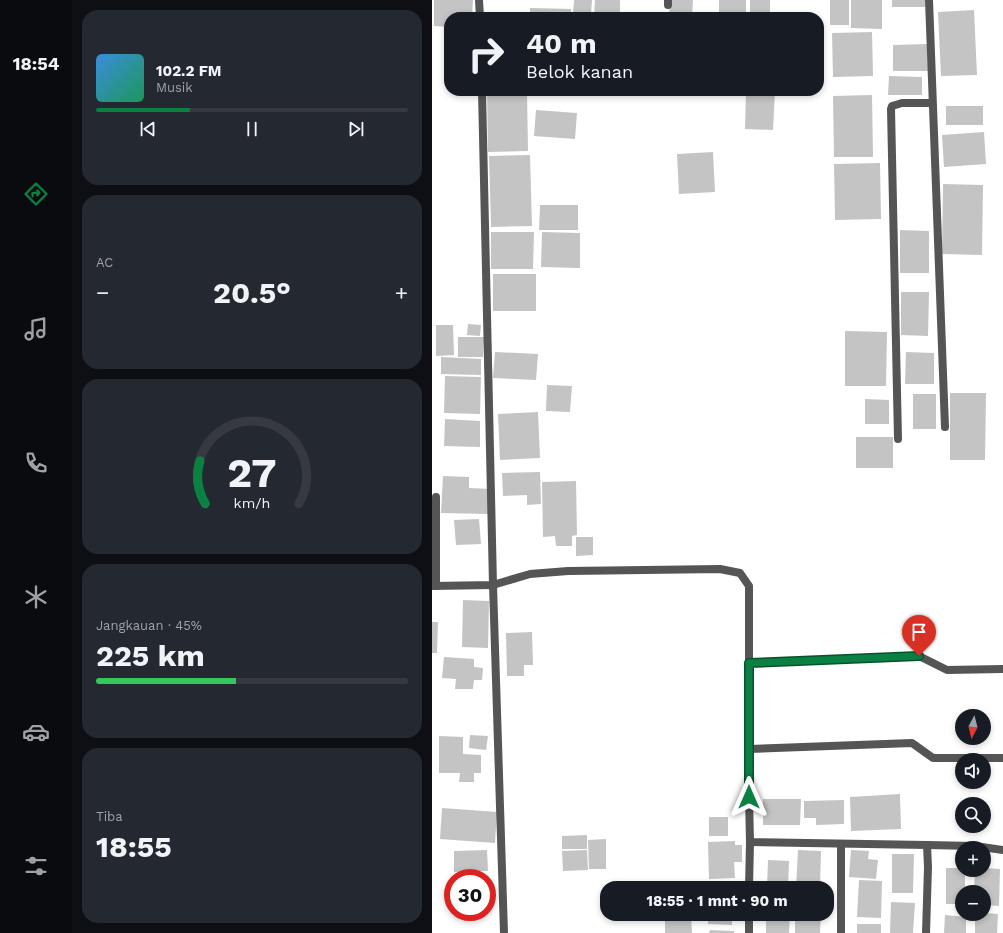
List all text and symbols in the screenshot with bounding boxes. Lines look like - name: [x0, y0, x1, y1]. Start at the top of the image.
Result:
- text: 40 m: [526, 27, 596, 60]
- icon: right: [460, 28, 512, 80]
- text: 18:54: [13, 53, 59, 74]
- text: Belok kanan: [526, 61, 633, 82]
- text: 102.2 FM: [156, 62, 221, 80]
- text: Musik: [156, 80, 193, 95]
- icon: previous: [137, 118, 159, 140]
- icon: pause: [241, 118, 263, 140]
- icon: next: [345, 118, 367, 140]
- icon: directions: [22, 180, 50, 208]
- text: AC: [96, 255, 113, 270]
- text: 20.5°: [213, 275, 291, 310]
- text: −: [96, 280, 109, 305]
- text: +: [395, 280, 408, 305]
- icon: music: [22, 315, 50, 343]
- text: 27: [227, 448, 277, 497]
- icon: phone: [22, 449, 50, 477]
- text: km/h: [234, 495, 270, 511]
- icon: climate: [22, 583, 50, 611]
- pin: [902, 615, 936, 656]
- text: Jangkauan · 45%: [96, 618, 202, 633]
- icon: arrive: [908, 621, 930, 643]
- text: 225 km: [96, 638, 205, 673]
- north arrow: [955, 709, 991, 745]
- map controls: [955, 709, 991, 921]
- icon: car: [22, 718, 50, 746]
- button: sound: [955, 753, 991, 789]
- position arrow: [728, 776, 770, 818]
- button: search: [955, 797, 991, 833]
- text: Tiba: [96, 809, 123, 824]
- text: 18:55: [96, 829, 172, 864]
- button: +: [955, 841, 991, 877]
- icon: filters: [22, 852, 50, 880]
- speed limit sign: 30: [444, 869, 496, 921]
- button: −: [955, 885, 991, 921]
- text: 18:55 · 1 mnt · 90 m: [646, 892, 788, 910]

